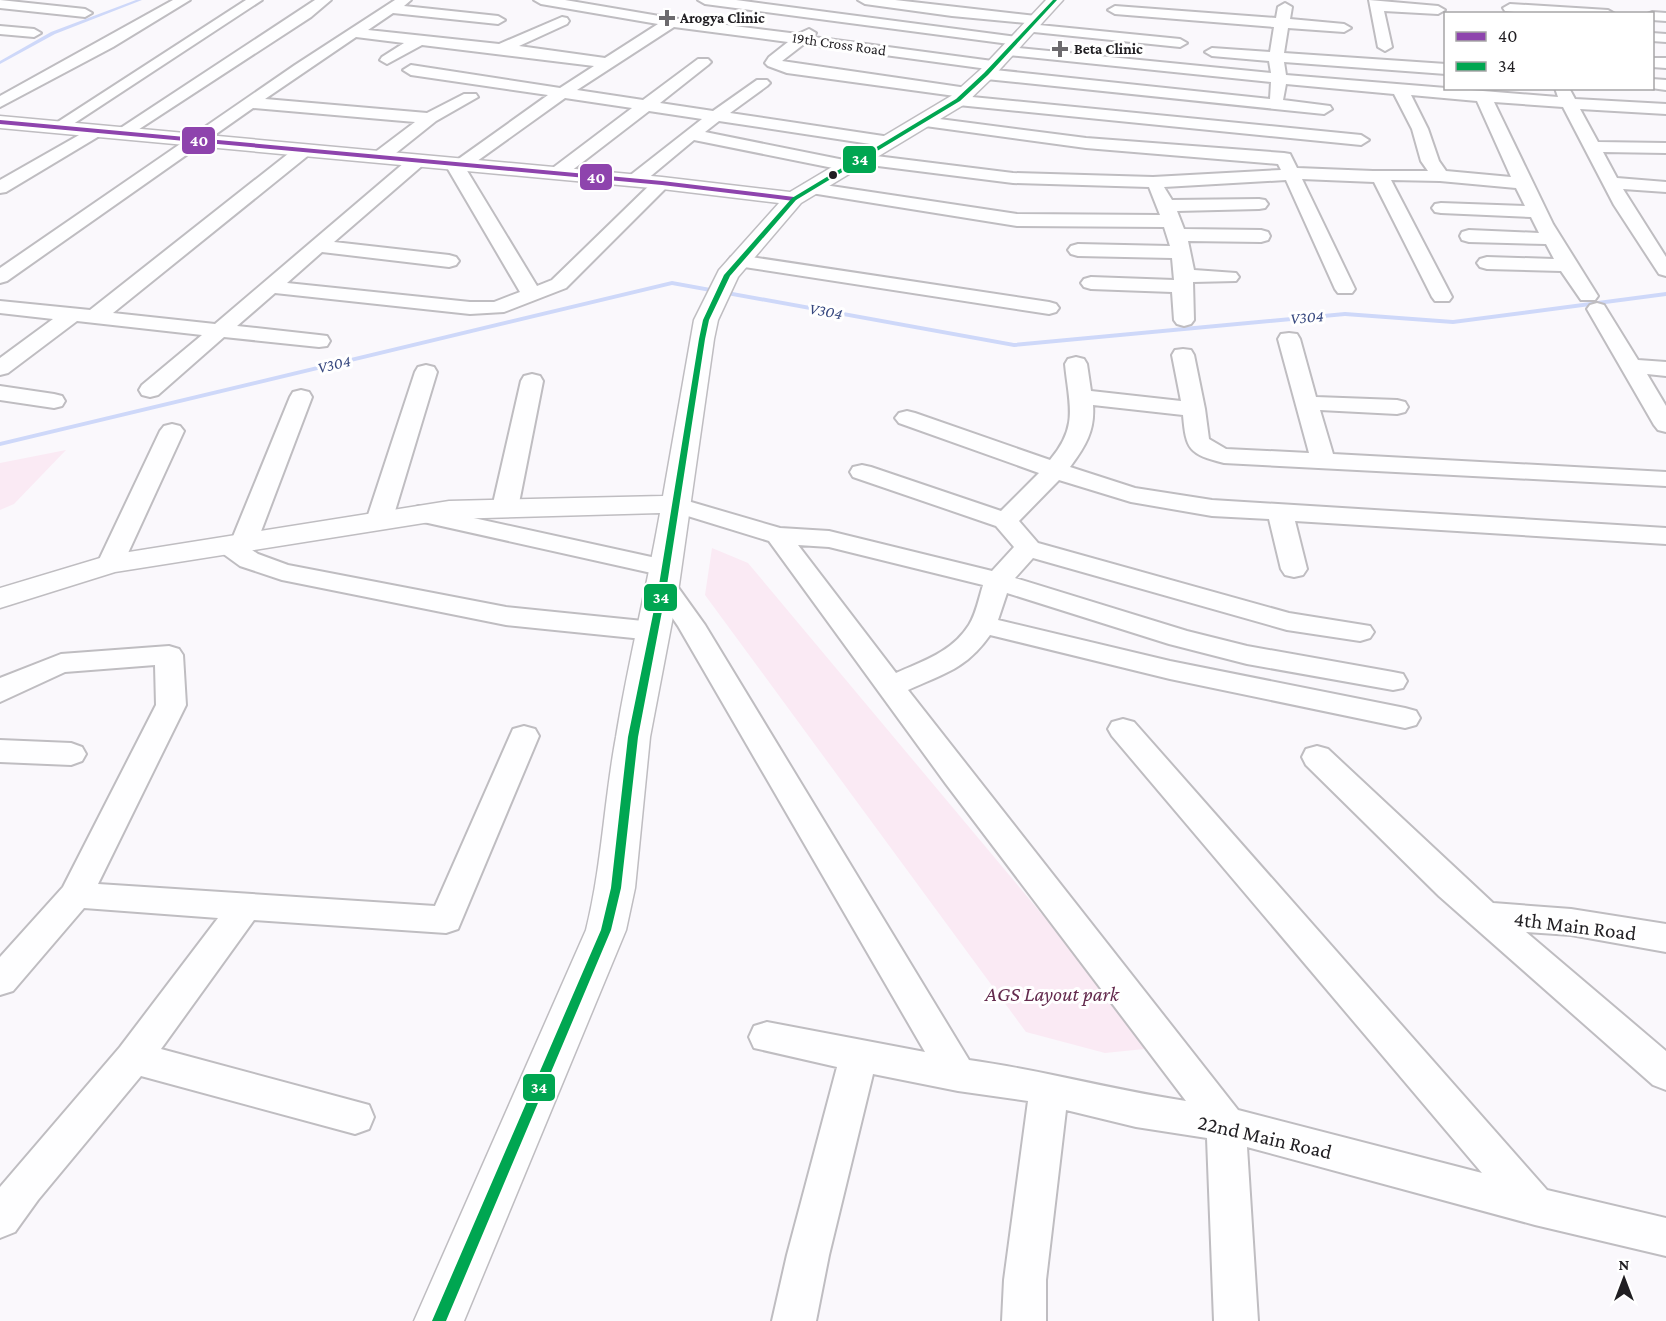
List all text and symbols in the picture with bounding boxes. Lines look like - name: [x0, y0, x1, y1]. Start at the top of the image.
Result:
- marker: Arogya Clinic: [658, 9, 676, 27]
- place label: Arogya Clinic: [679, 10, 765, 26]
- legend: [1444, 12, 1654, 90]
- text: 40: [1498, 26, 1517, 46]
- street label: 19th Cross Road: [791, 29, 887, 59]
- marker: Beta Clinic: [1051, 40, 1069, 58]
- place label: Beta Clinic: [1074, 41, 1143, 57]
- text: 34: [1498, 56, 1516, 76]
- line badge: 40: [181, 126, 216, 155]
- text: 40: [190, 132, 208, 149]
- line badge: 34: [842, 145, 877, 174]
- text: 34: [852, 151, 869, 168]
- line badge: 40: [579, 163, 613, 191]
- text: 40: [587, 169, 605, 186]
- unlabelled marker: [827, 169, 839, 181]
- water label: V304: [808, 300, 844, 322]
- water label: V304: [1290, 307, 1324, 327]
- water label: V304: [316, 352, 352, 376]
- line badge: 34: [643, 583, 678, 612]
- text: 34: [653, 589, 670, 606]
- street label: 4th Main Road: [1512, 907, 1638, 945]
- park label: AGS Layout park: [984, 982, 1120, 1006]
- line badge: 34: [522, 1073, 556, 1102]
- text: 34: [531, 1079, 548, 1096]
- street label: 22nd Main Road: [1196, 1110, 1334, 1164]
- north arrow: [1594, 1249, 1654, 1309]
- text: N: [1619, 1256, 1630, 1273]

